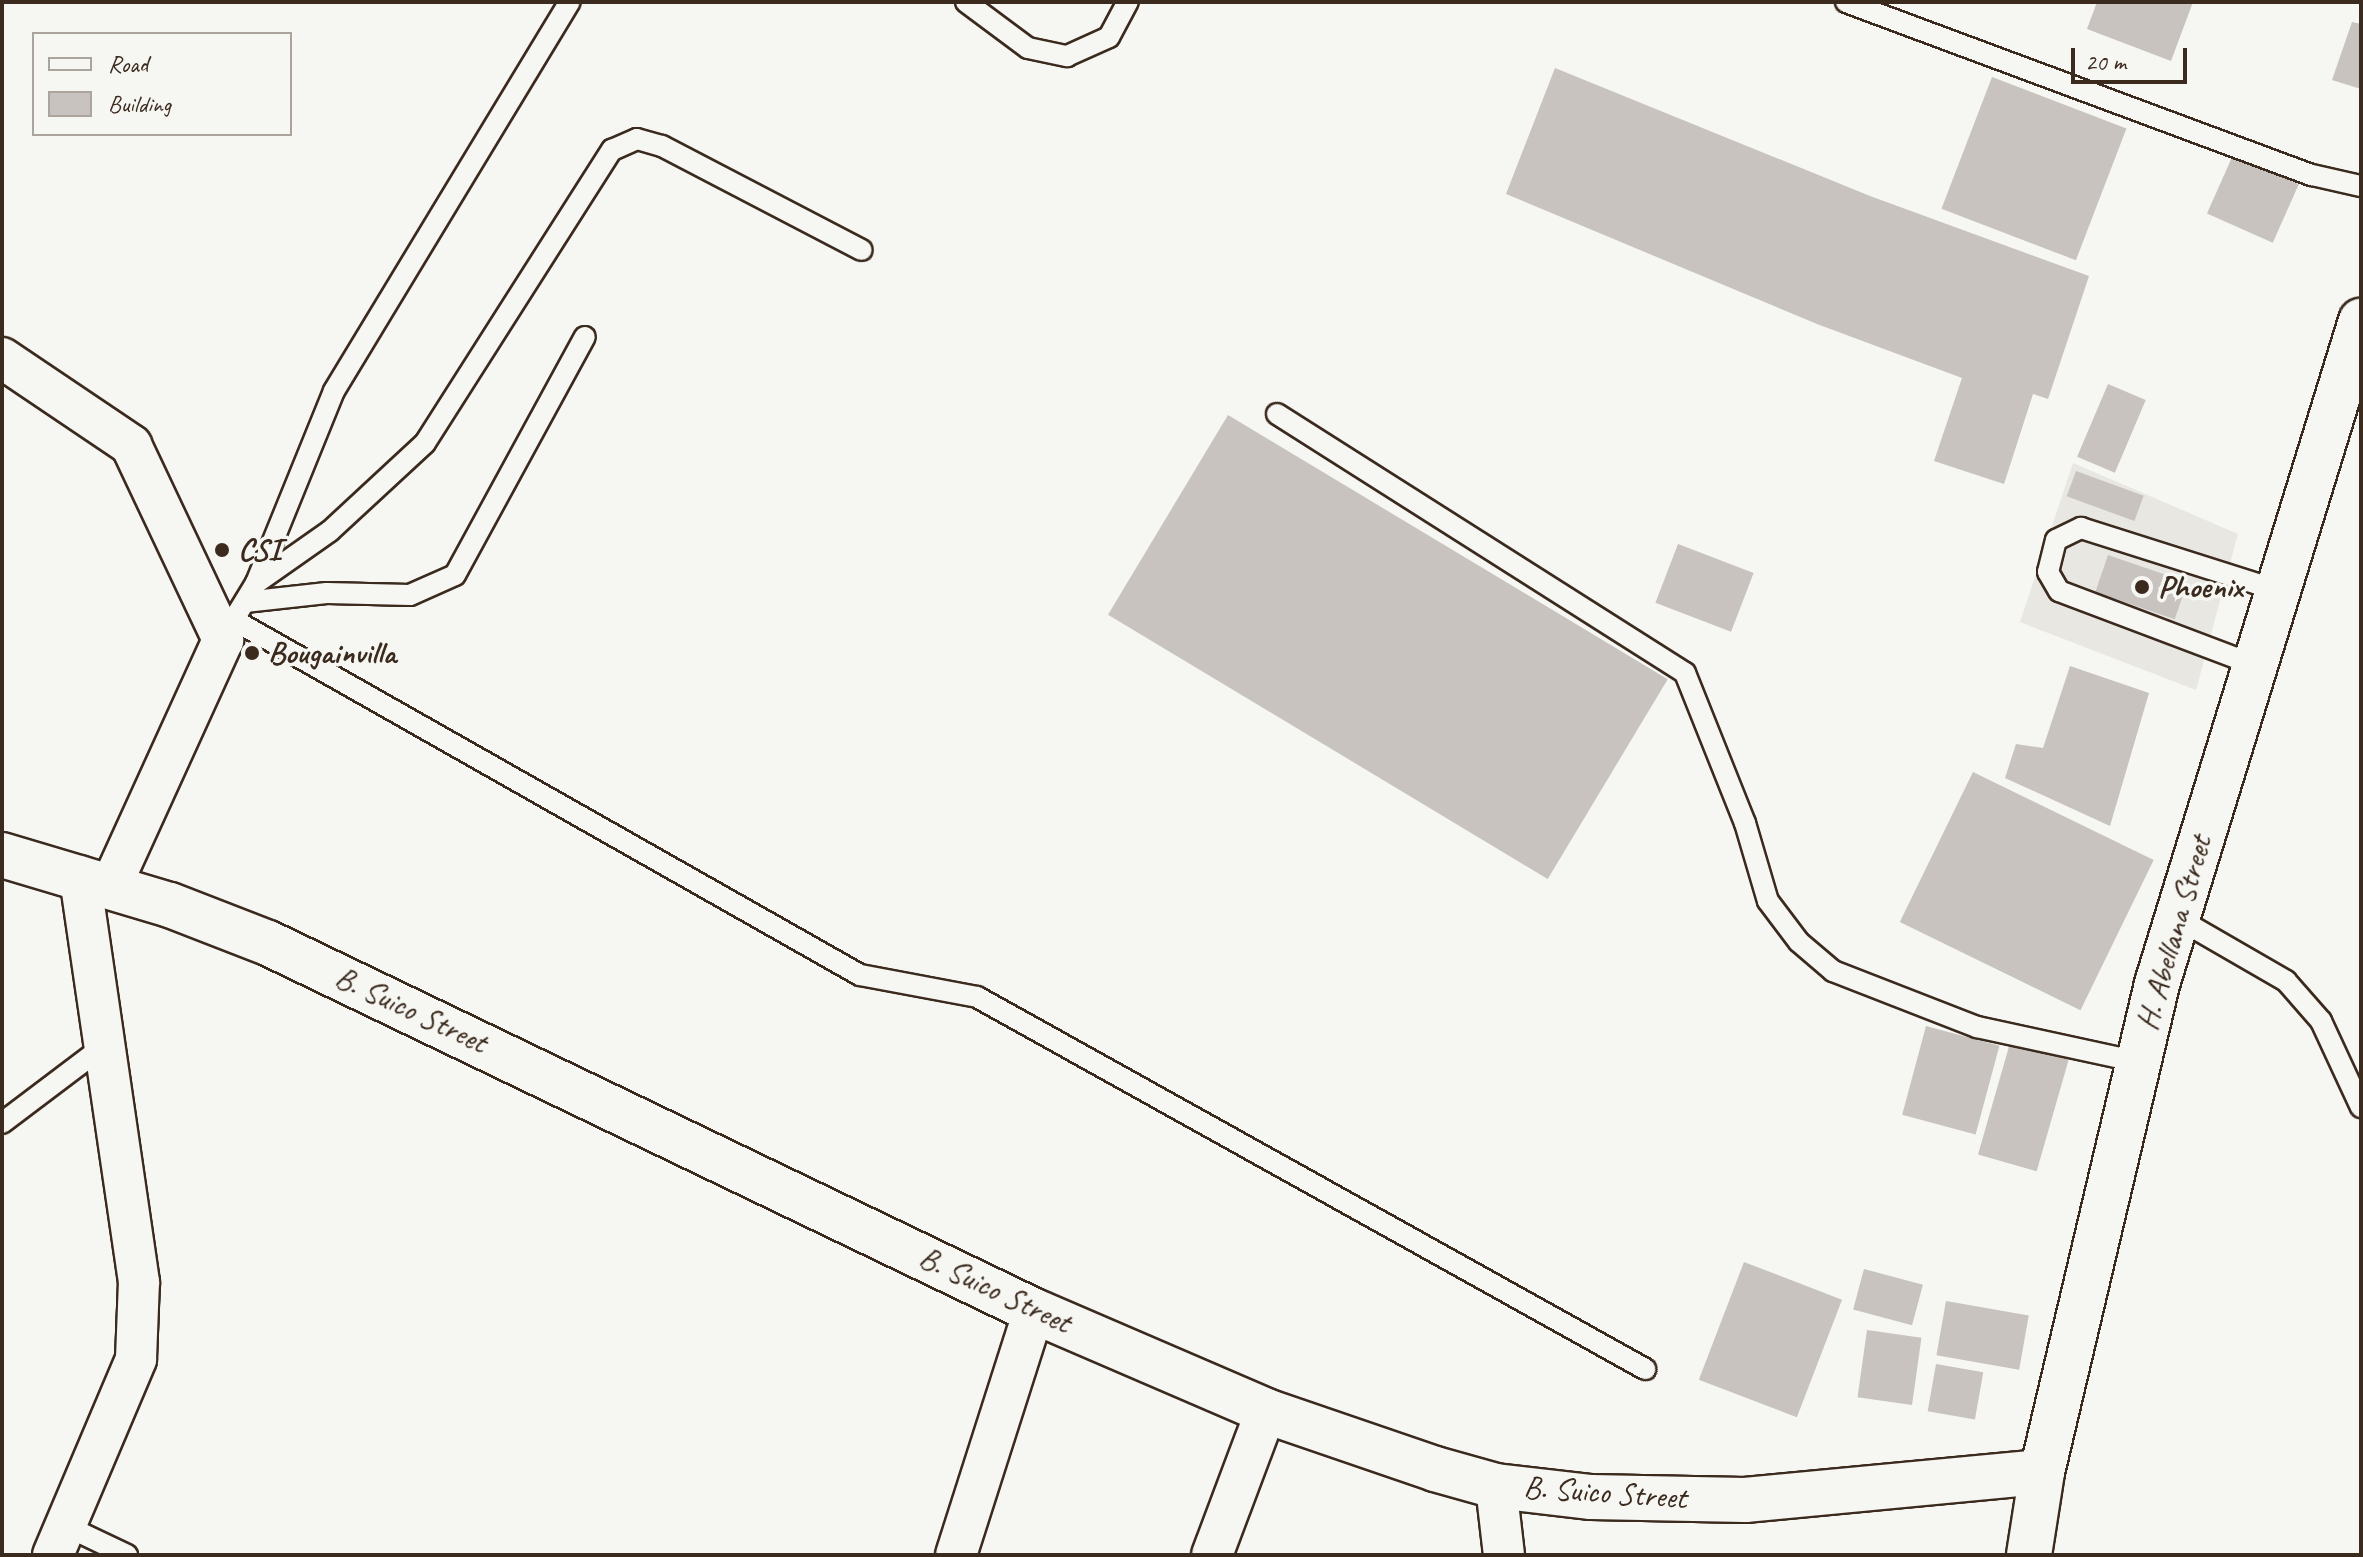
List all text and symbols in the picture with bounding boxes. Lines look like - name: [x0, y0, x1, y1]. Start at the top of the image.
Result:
- legend: [32, 32, 292, 136]
- scale bar: [2075, 32, 2191, 82]
- text: 20 m: [2085, 47, 2126, 77]
- text: Road: [108, 49, 148, 79]
- text: Building: [108, 89, 171, 119]
- place label: CSI: [238, 531, 281, 569]
- marker: CSI: [213, 541, 231, 559]
- place label: Phoenix: [2158, 568, 2243, 606]
- marker: Phoenix: [2133, 578, 2151, 596]
- place label: Bougainvilla: [268, 634, 396, 672]
- marker: Bougainvilla: [243, 644, 261, 662]
- street label: H. Abellana Street: [2128, 831, 2220, 1035]
- street label: B. Suico Street: [329, 958, 493, 1062]
- street label: B. Suico Street: [913, 1238, 1077, 1342]
- street label: B. Suico Street: [1522, 1468, 1688, 1518]

